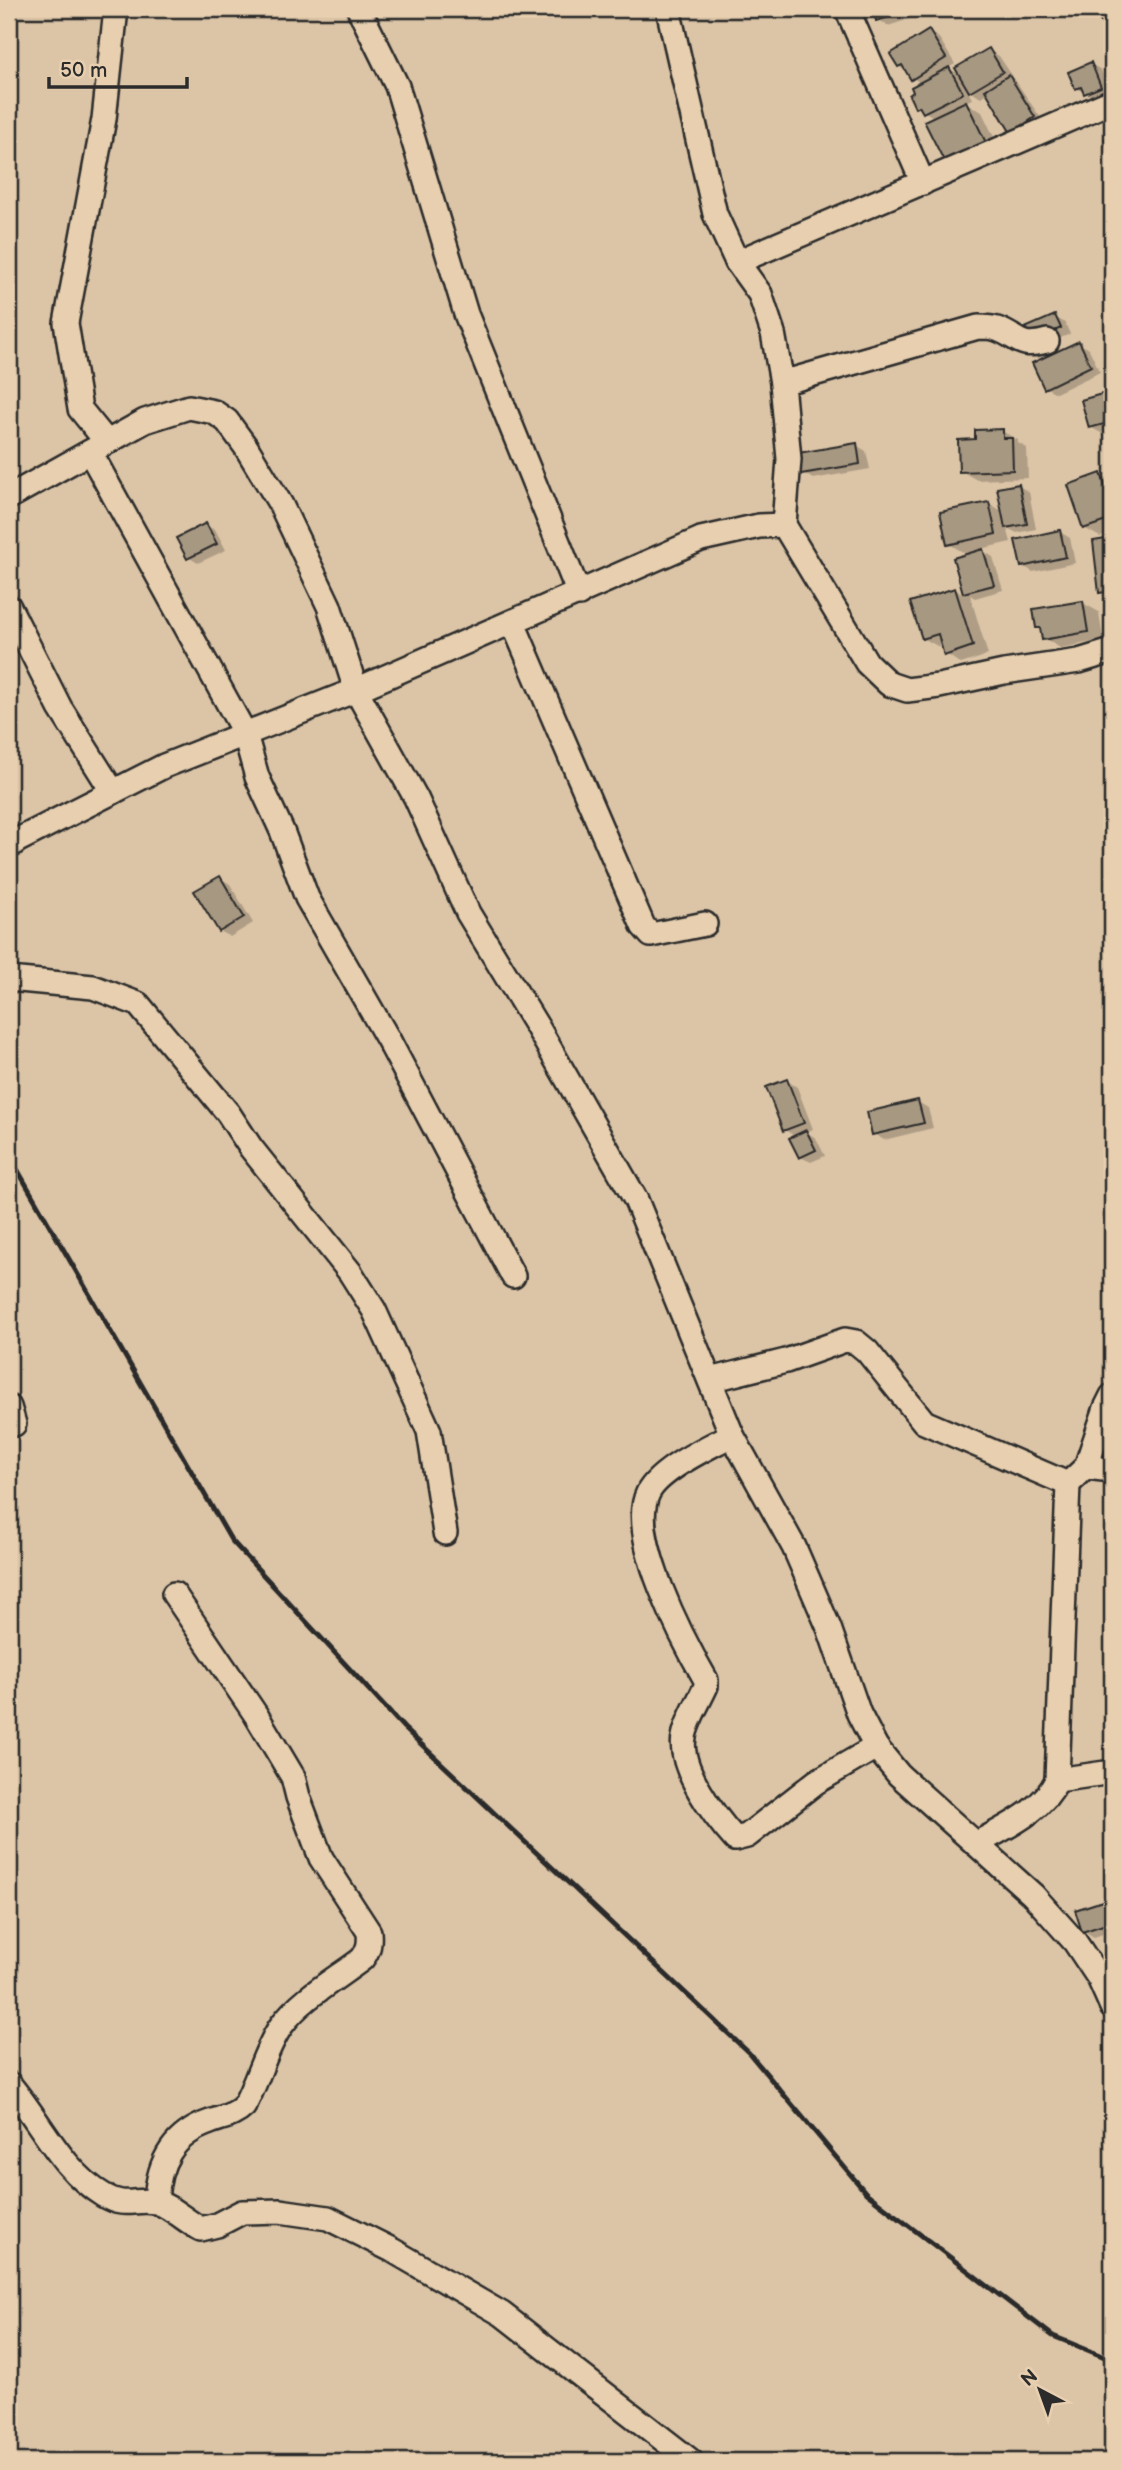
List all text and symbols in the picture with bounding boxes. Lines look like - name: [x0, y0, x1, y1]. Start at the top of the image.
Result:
- scale bar: [49, 46, 187, 90]
- text: 50 m: [60, 58, 107, 83]
- north arrow: [1006, 2354, 1076, 2424]
- text: N: [1017, 2365, 1043, 2392]

